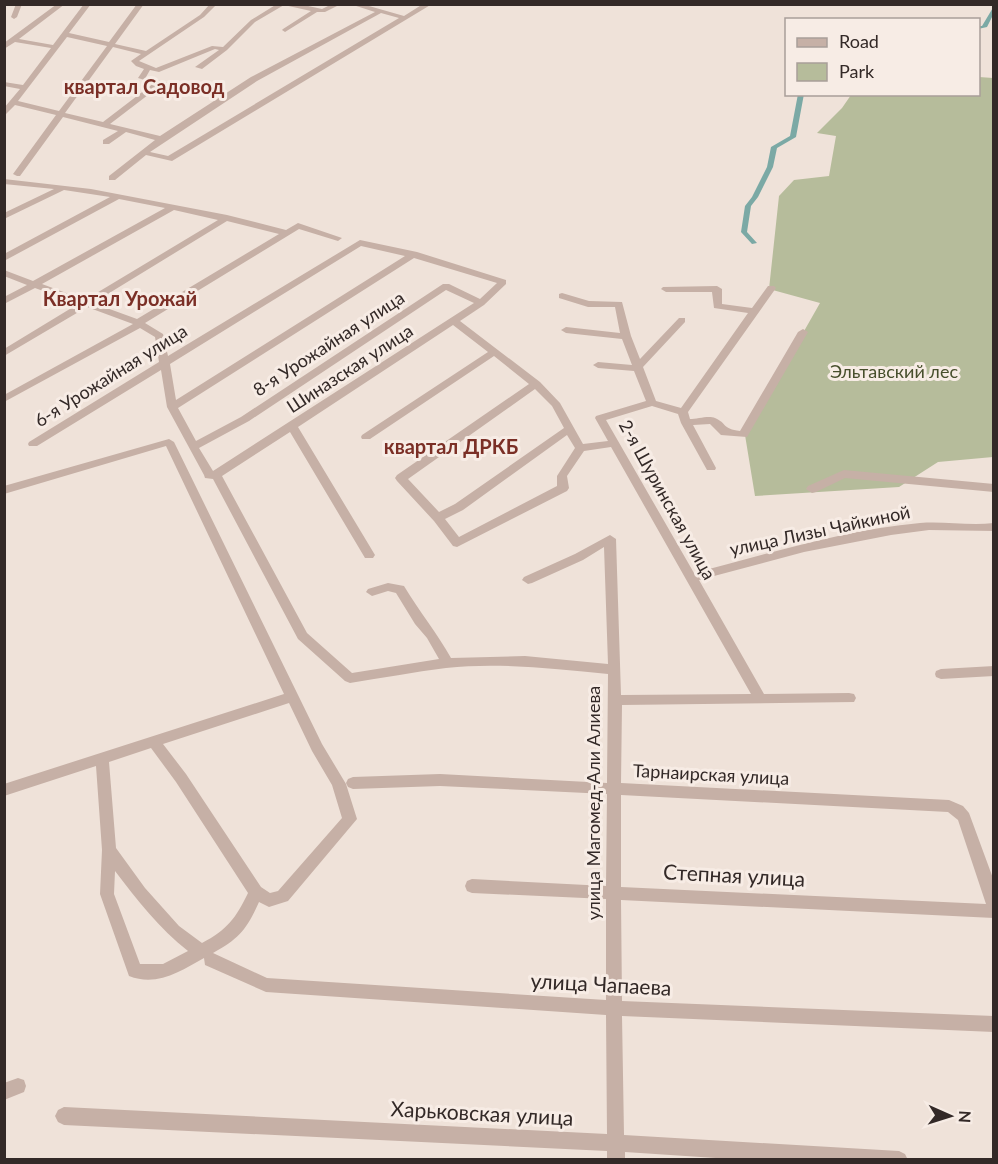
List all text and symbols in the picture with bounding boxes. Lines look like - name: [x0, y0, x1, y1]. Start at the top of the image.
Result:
- legend: [785, 18, 980, 96]
- text: Road: [839, 30, 879, 52]
- text: Park: [839, 60, 875, 82]
- district label: квартал Садовод: [64, 74, 225, 98]
- district label: Квартал Урожай: [43, 286, 197, 310]
- street label: 8-я Урожайная улица: [249, 286, 408, 400]
- street label: 6-я Урожайная улица: [30, 319, 191, 431]
- street label: Шиназская улица: [282, 319, 417, 417]
- park label: Эльтавский лес: [830, 360, 958, 382]
- street label: 2-я Шуринская улица: [615, 416, 721, 583]
- district label: квартал ДРКБ: [384, 434, 518, 458]
- street label: улица Лизы Чайкиной: [727, 500, 912, 560]
- street label: улица Магомед-Али Алиева: [582, 686, 604, 920]
- street label: Тарнаирская улица: [632, 759, 790, 789]
- street label: Степная улица: [662, 858, 806, 891]
- street label: улица Чапаева: [530, 967, 672, 1000]
- north arrow: [920, 1086, 980, 1146]
- street label: Харьковская улица: [390, 1095, 574, 1130]
- text: N: [956, 1110, 975, 1123]

